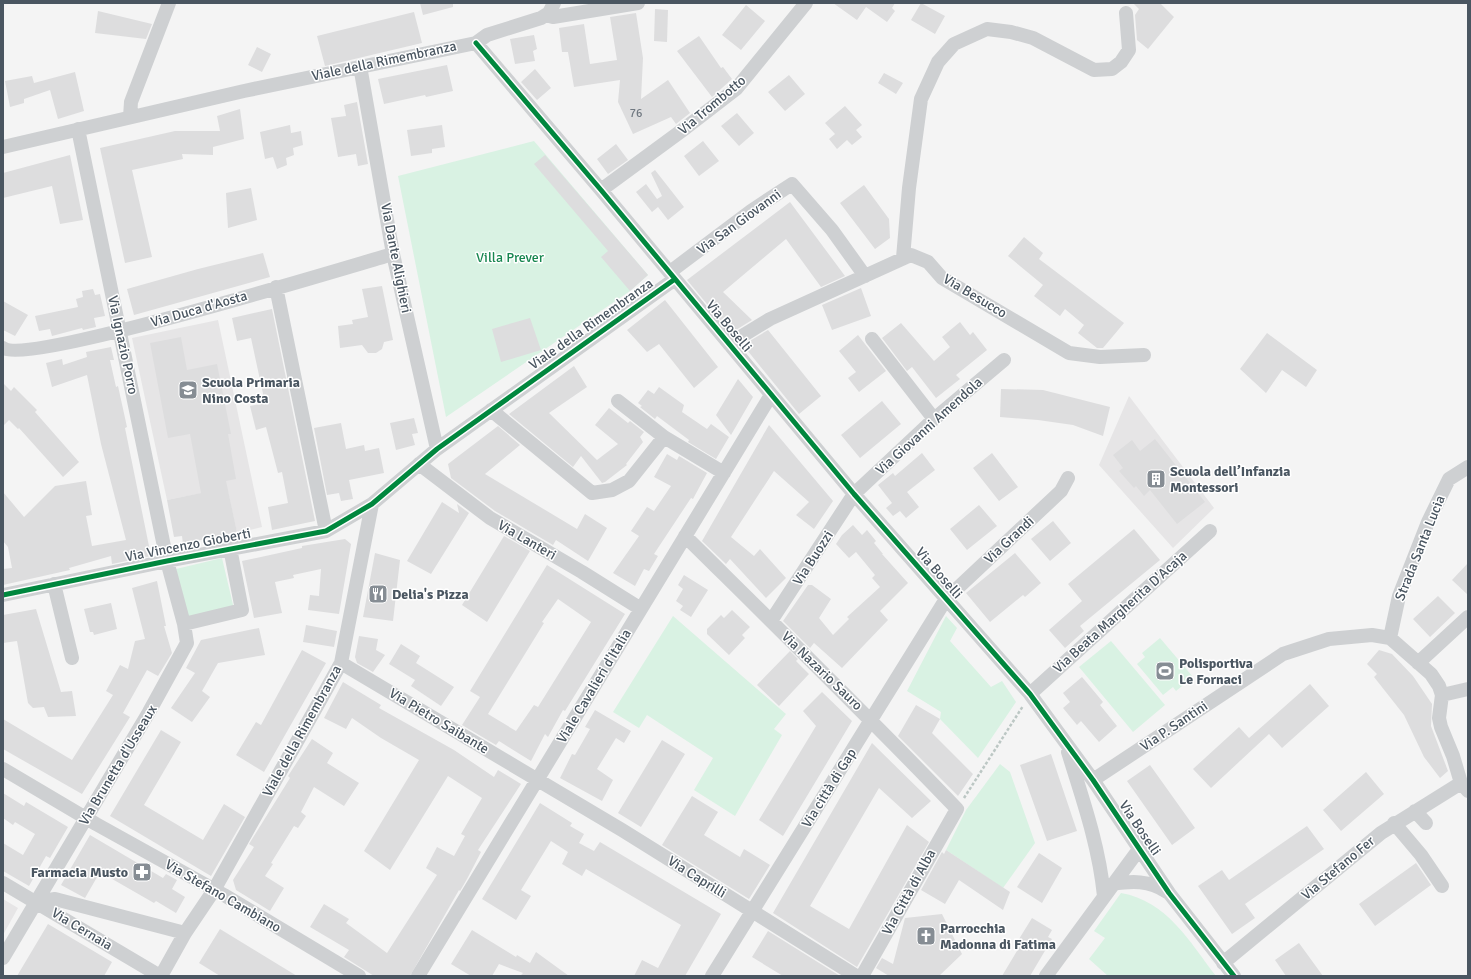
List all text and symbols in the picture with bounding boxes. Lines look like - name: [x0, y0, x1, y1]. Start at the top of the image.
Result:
- street label: Viale della Rimembranza: [310, 37, 458, 85]
- street label: Via Trombotto: [675, 72, 749, 138]
- house number: 76: [630, 106, 642, 121]
- street label: Via San Giovanni: [694, 186, 784, 258]
- street label: Via Dante Alighieri: [377, 201, 415, 315]
- park label: Villa Prever: [476, 249, 545, 266]
- street label: Via Besucco: [940, 270, 1010, 322]
- street label: Viale della Rimembranza: [526, 275, 656, 373]
- street label: Via Duca d'Aosta: [149, 287, 249, 331]
- street label: Via Ignazio Porro: [104, 294, 142, 396]
- street label: Via Boselli: [702, 297, 756, 355]
- place label: Scuola Primaria Nino Costa: [202, 374, 300, 407]
- street label: Via Giovanni Amendola: [872, 374, 986, 478]
- school or university icon: Scuola Primaria Nino Costa: [177, 379, 199, 401]
- place label: Scuola dell’Infanzia Montessori: [1170, 463, 1290, 496]
- building icon: Scuola dell’Infanzia Montessori: [1145, 468, 1167, 490]
- street label: Strada Santa Lucia: [1391, 493, 1449, 603]
- street label: Via Grandi: [981, 513, 1037, 567]
- street label: Via Lanteri: [495, 516, 559, 564]
- street label: Via Vincenzo Gioberti: [124, 524, 252, 566]
- street label: Via Buozzi: [789, 528, 837, 588]
- street label: Via Boselli: [912, 544, 966, 602]
- street label: Via Beata Margherita D'Acaja: [1050, 547, 1190, 677]
- restaurant icon: Delia's Pizza: [367, 583, 389, 605]
- place label: Delia's Pizza: [392, 586, 469, 603]
- street label: Viale Cavalieri d'Italia: [553, 626, 635, 746]
- street label: Via Nazario Sauro: [778, 628, 866, 714]
- place label: Polisportiva Le Fornaci: [1179, 655, 1253, 688]
- sports icon: Polisportiva Le Fornaci: [1154, 660, 1176, 682]
- street label: Viale della Rimembranza: [259, 662, 345, 800]
- street label: Via Pietro Saibante: [386, 684, 492, 758]
- street label: Via P. Santini: [1137, 697, 1211, 755]
- street label: Via Brunetta d'Usseaux: [75, 701, 161, 828]
- street label: Via città di Gap: [798, 745, 860, 831]
- street label: Via Boselli: [1115, 797, 1165, 859]
- street label: Via Stefano Fer: [1298, 832, 1379, 904]
- street label: Via Città di Alba: [878, 846, 940, 938]
- street label: Via Caprilli: [665, 852, 729, 902]
- street label: Via Stefano Cambiano: [162, 856, 284, 936]
- pharmacy icon: Farmacia Musto: [131, 861, 153, 883]
- place label: Farmacia Musto: [31, 864, 128, 881]
- street label: Via Cernaia: [48, 904, 116, 954]
- place label: Parrocchia Madonna di Fatima: [940, 920, 1056, 953]
- church icon: Parrocchia Madonna di Fatima: [915, 925, 937, 947]

